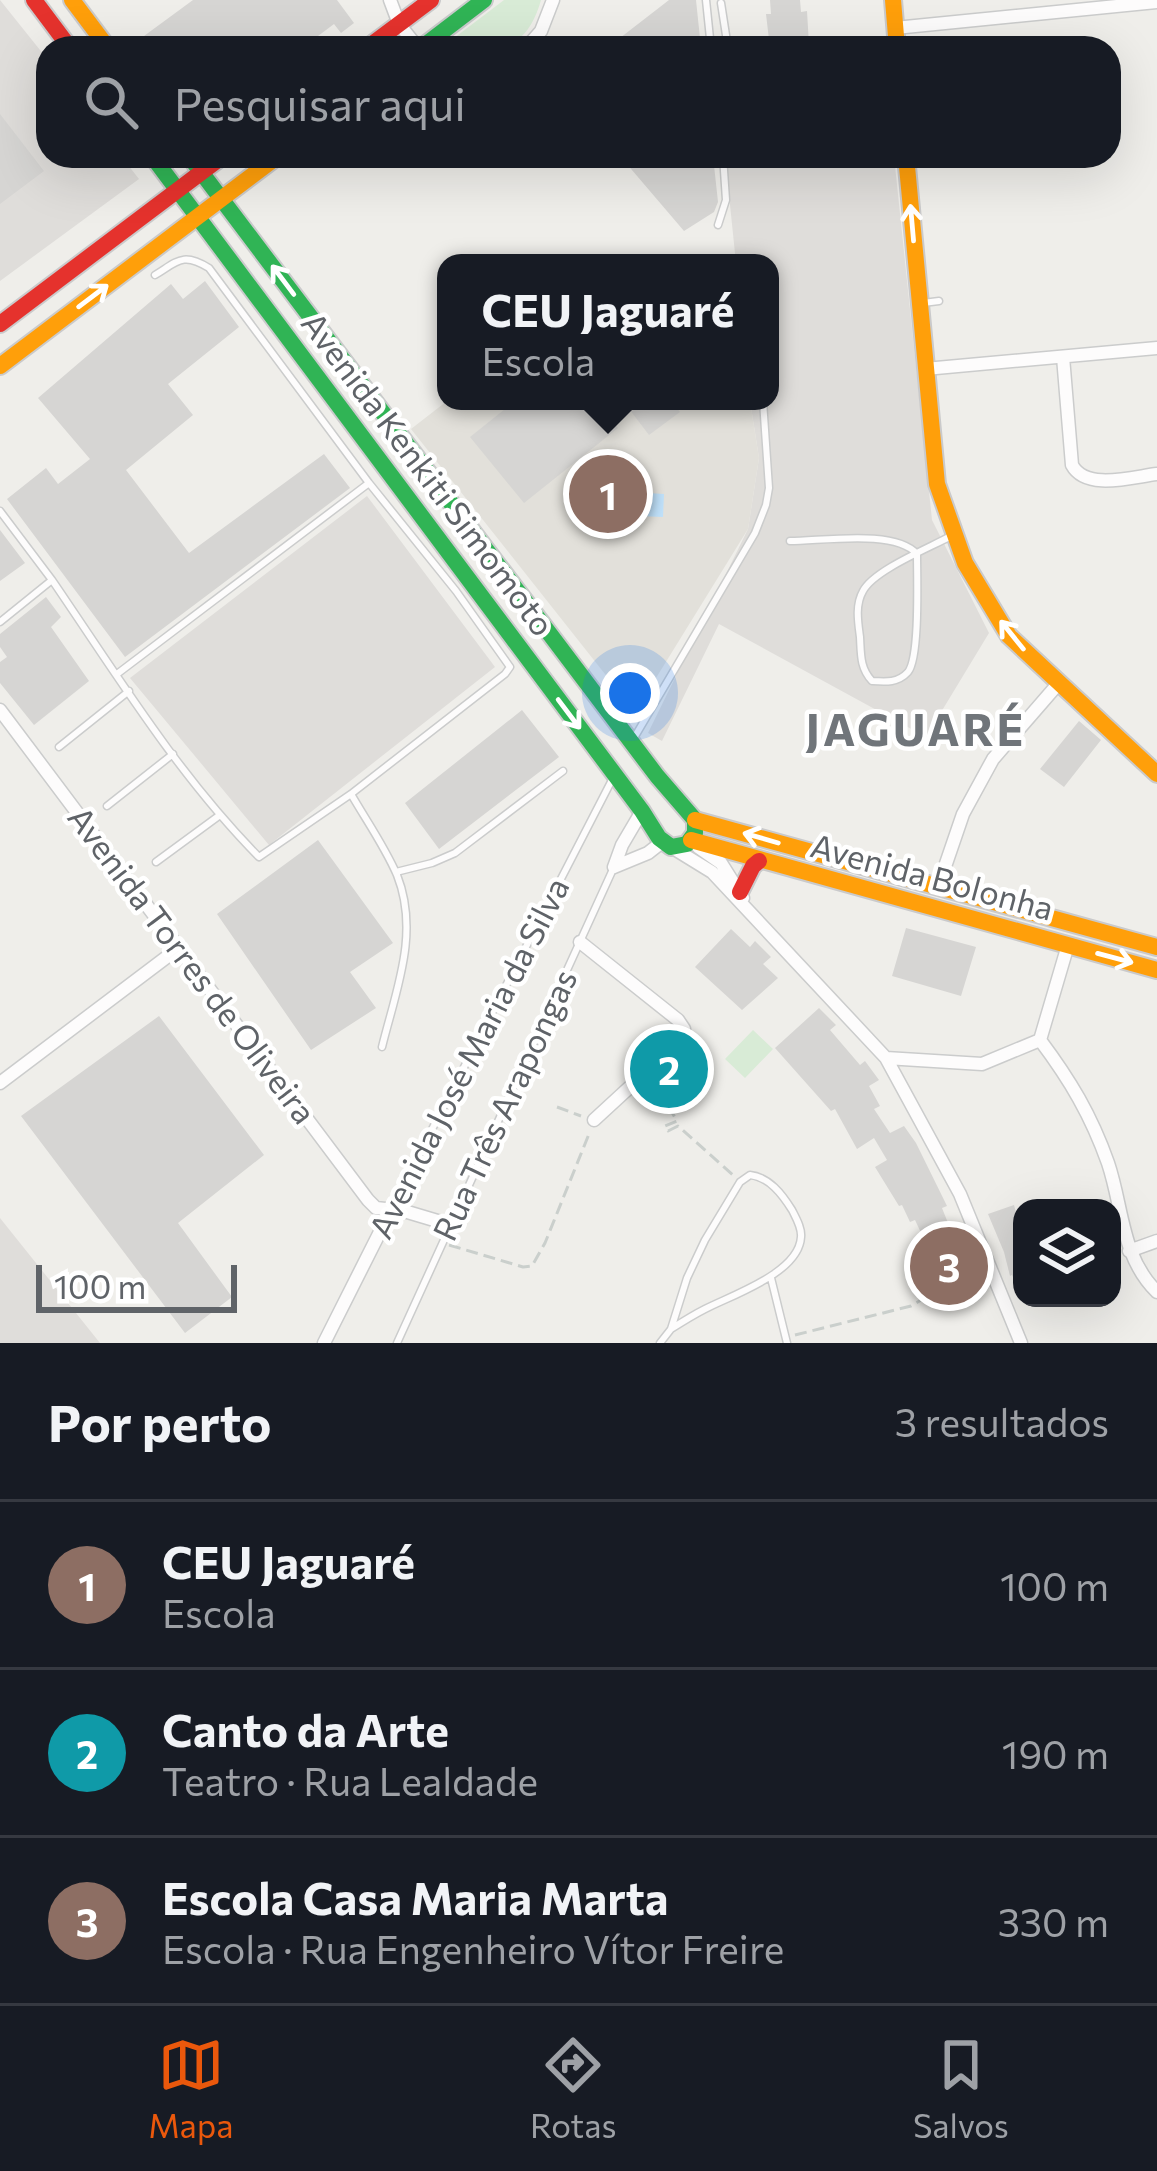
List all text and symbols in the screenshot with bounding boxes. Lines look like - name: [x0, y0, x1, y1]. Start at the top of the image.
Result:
- search box: [36, 36, 1121, 168]
- icon: search: [78, 69, 144, 135]
- text: Pesquisar aqui: [174, 75, 466, 130]
- one-way arrow: [900, 205, 923, 244]
- popup: [437, 254, 779, 410]
- one-way arrow: [271, 264, 296, 297]
- text: CEU Jaguaré: [482, 281, 734, 336]
- one-way arrow: [76, 283, 109, 309]
- street label: Avenida Kenkiti Simomoto: [294, 303, 564, 643]
- text: Escola: [482, 336, 595, 384]
- pin: 1: [569, 449, 647, 539]
- one-way arrow: [998, 620, 1026, 651]
- your location: [600, 663, 660, 723]
- one-way arrow: [556, 697, 582, 729]
- district label: JAGUARÉ: [806, 700, 1026, 755]
- street label: Avenida Torres de Oliveira: [60, 797, 326, 1131]
- street label: Avenida Bolonha: [807, 823, 1058, 928]
- one-way arrow: [742, 826, 780, 848]
- street label: Avenida José Maria da Silva: [359, 870, 577, 1245]
- one-way arrow: [1096, 949, 1134, 971]
- street label: Rua Três Arapongas: [423, 962, 584, 1247]
- pin: 2: [630, 1024, 708, 1114]
- map controls: [1013, 1199, 1121, 1307]
- button: layers: [1013, 1199, 1121, 1307]
- pin: 3: [910, 1221, 988, 1311]
- scale bar: [36, 1259, 237, 1312]
- text: 100 m: [54, 1265, 146, 1306]
- text: Por perto: [48, 1390, 272, 1453]
- text: 3 resultados: [895, 1397, 1109, 1445]
- text: CEU Jaguaré: [162, 1533, 415, 1588]
- text: 1: [78, 1561, 96, 1609]
- text: 100 m: [1000, 1561, 1109, 1609]
- text: Escola: [162, 1588, 276, 1636]
- text: Canto da Arte: [162, 1701, 449, 1756]
- text: 2: [76, 1729, 98, 1777]
- text: 190 m: [1002, 1729, 1109, 1777]
- text: Teatro · Rua Lealdade: [162, 1756, 538, 1804]
- text: Escola Casa Maria Marta: [162, 1869, 669, 1924]
- text: 3: [76, 1897, 98, 1945]
- text: 330 m: [998, 1897, 1109, 1945]
- text: Escola · Rua Engenheiro Vítor Freire: [162, 1924, 784, 1972]
- tab: Mapa: [148, 2032, 234, 2145]
- tab: Rotas: [530, 2032, 616, 2145]
- tab: Salvos: [913, 2032, 1009, 2145]

